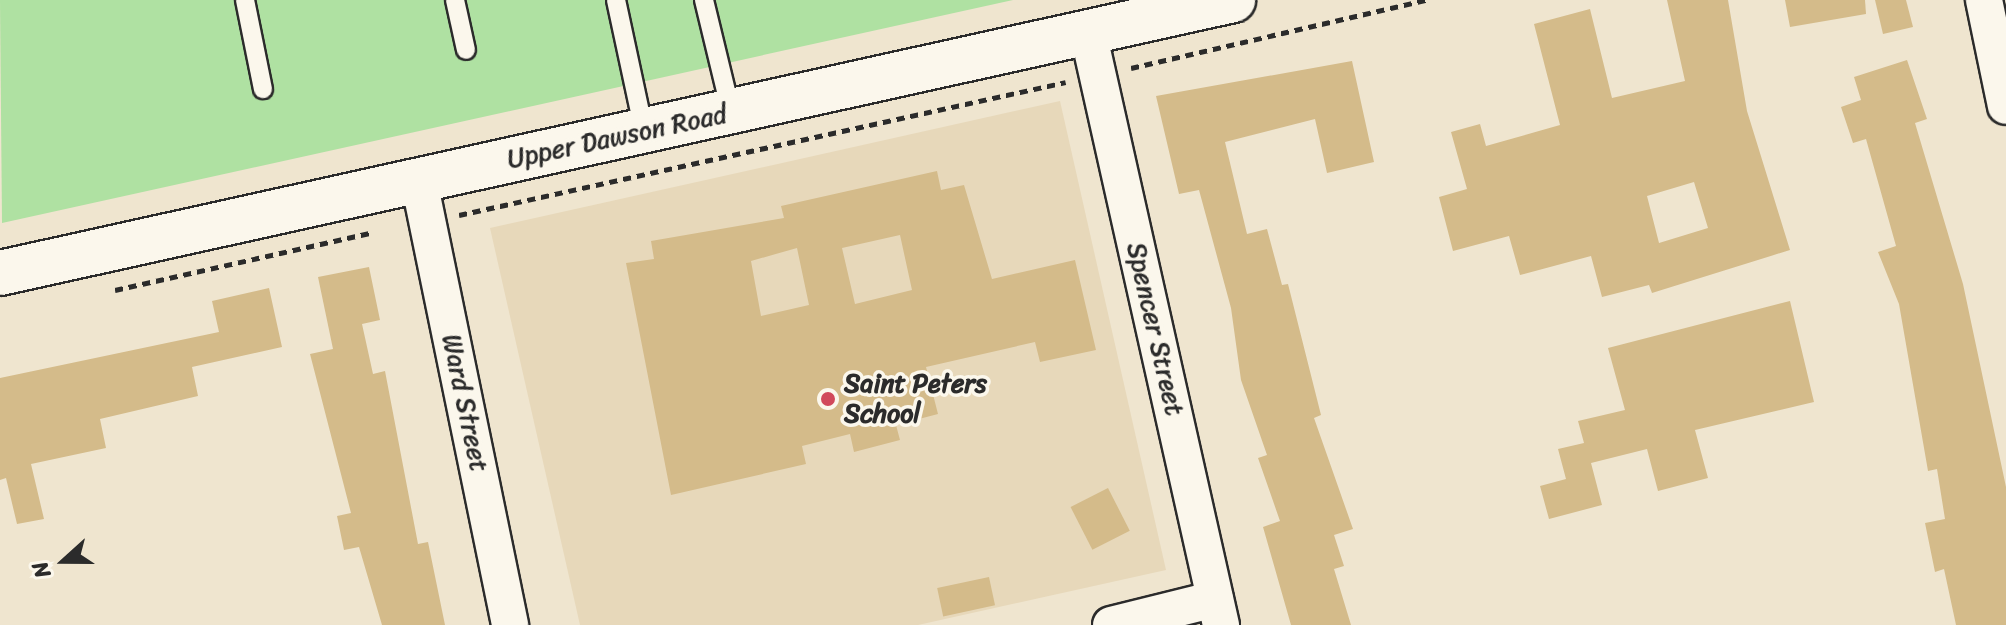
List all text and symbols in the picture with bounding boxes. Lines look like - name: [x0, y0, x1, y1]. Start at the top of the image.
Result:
- street label: Upper Dawson Road: [504, 98, 730, 176]
- street label: Spencer Street: [1120, 239, 1190, 419]
- street label: Ward Street: [435, 331, 495, 475]
- place label: Saint Peters School: [844, 368, 988, 430]
- marker: Saint Peters School: [819, 390, 837, 408]
- north arrow: [24, 521, 104, 601]
- text: N: [20, 556, 62, 584]

